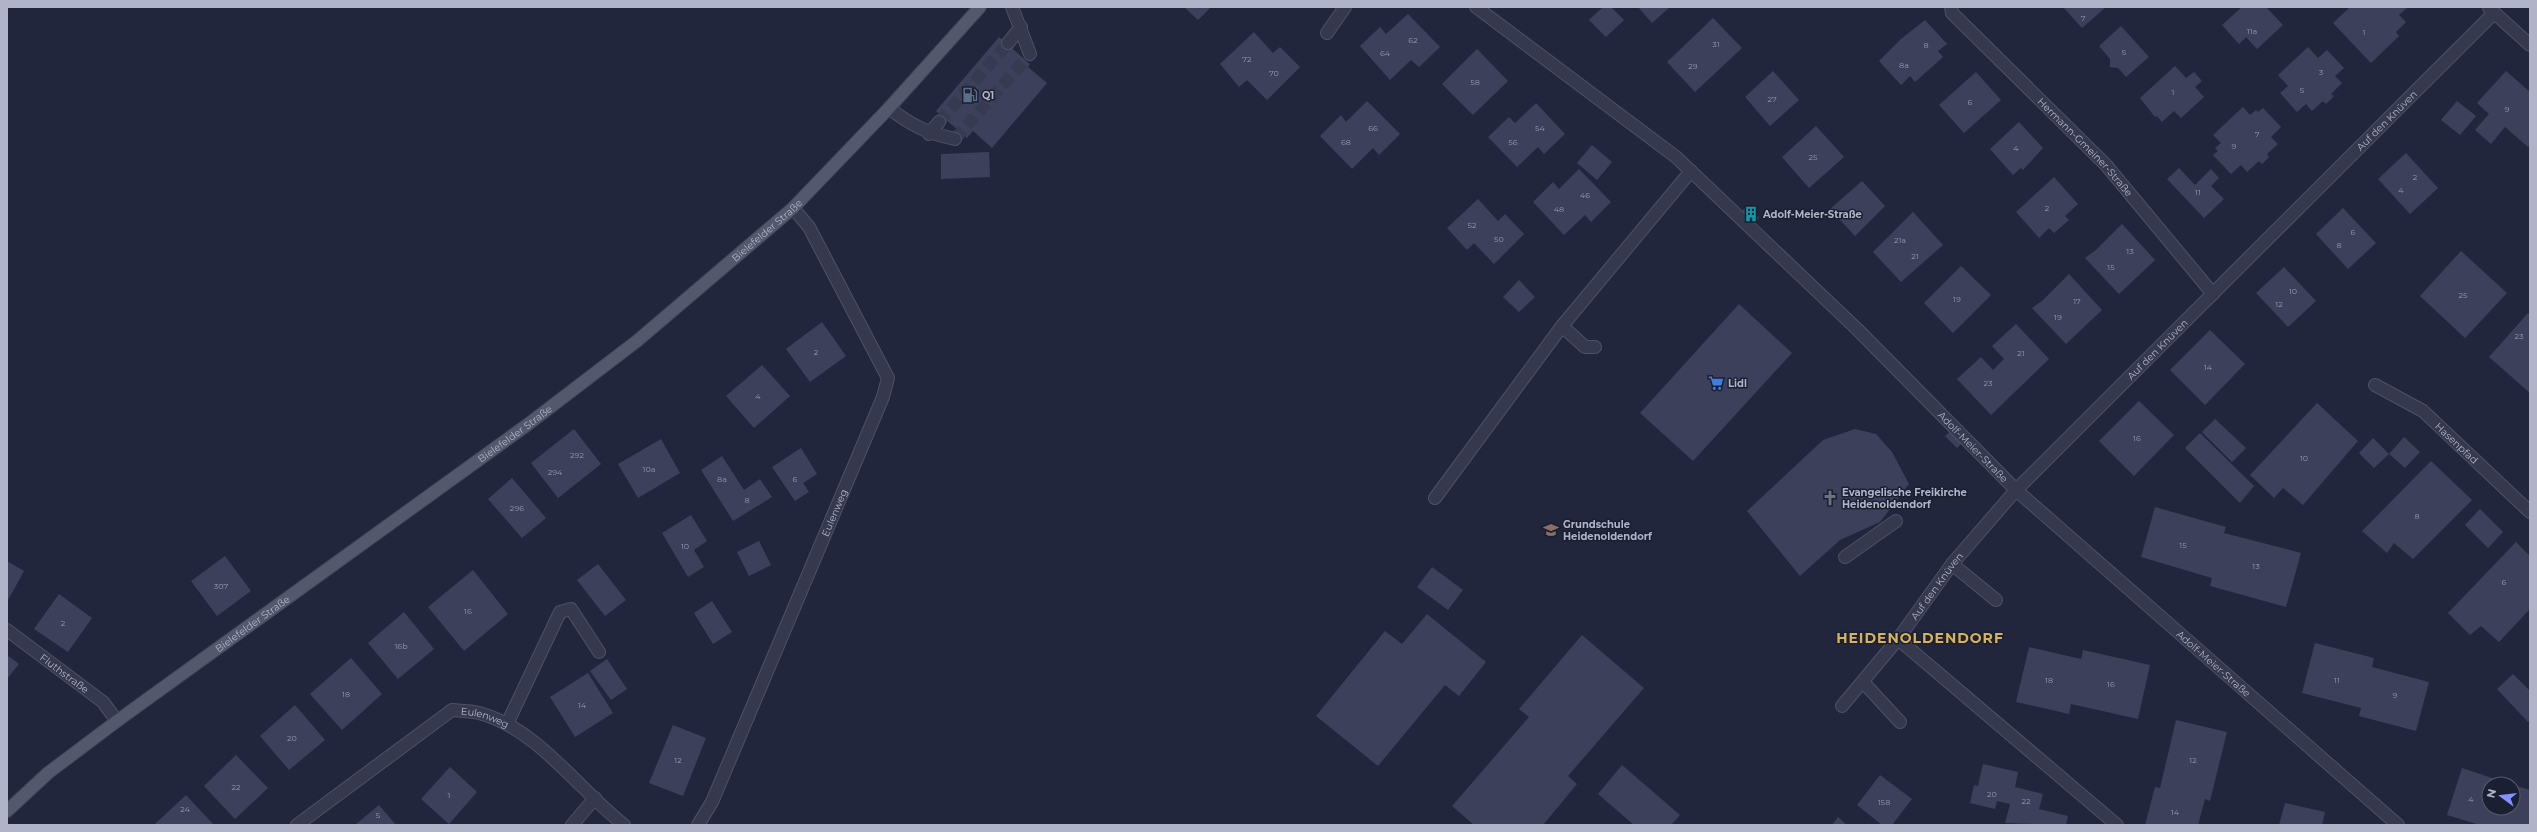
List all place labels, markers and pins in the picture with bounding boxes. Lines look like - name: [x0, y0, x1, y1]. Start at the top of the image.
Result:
- fuel station icon: Q1: [961, 86, 979, 104]
- place label: Q1: [982, 89, 994, 102]
- building icon: Adolf-Meier-Straße: [1742, 205, 1760, 223]
- place label: Adolf-Meier-Straße: [1762, 208, 1862, 221]
- supermarket icon: Lidl: [1707, 374, 1725, 392]
- place label: Lidl: [1728, 377, 1747, 390]
- place label: Evangelische Freikirche Heidenoldendorf: [1842, 486, 1967, 511]
- church icon: Evangelische Freikirche Heidenoldendorf: [1821, 489, 1839, 507]
- place label: Grundschule Heidenoldendorf: [1563, 518, 1653, 543]
- school or university icon: Grundschule Heidenoldendorf: [1542, 521, 1560, 539]

